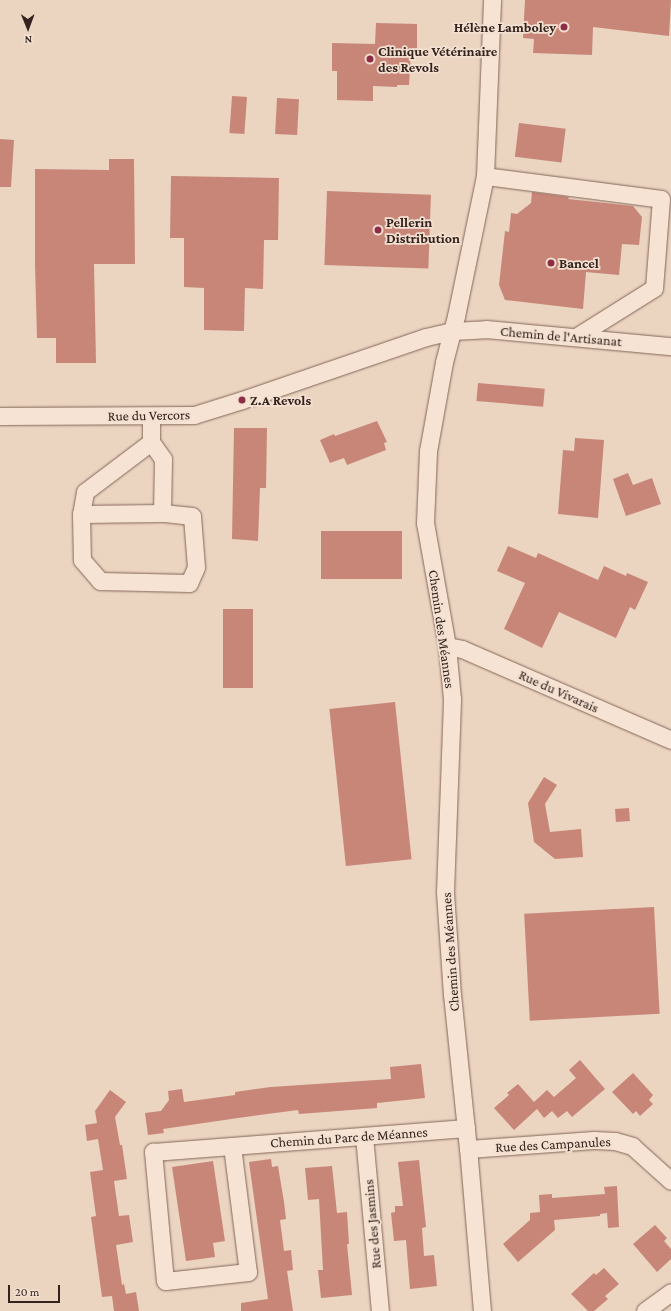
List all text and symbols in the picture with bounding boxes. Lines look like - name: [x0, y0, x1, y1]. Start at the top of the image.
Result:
- north arrow: [8, 8, 48, 48]
- place label: Hélène Lamboley: [454, 19, 556, 35]
- marker: Hélène Lamboley: [559, 22, 569, 32]
- text: N: [24, 34, 32, 46]
- place label: Clinique Vétérinaire des Revols: [378, 43, 497, 76]
- marker: Clinique Vétérinaire des Revols: [365, 54, 375, 64]
- place label: Pellerin Distribution: [386, 214, 460, 246]
- marker: Pellerin Distribution: [373, 225, 383, 235]
- place label: Bancel: [559, 255, 599, 271]
- marker: Bancel: [546, 258, 556, 268]
- street label: Chemin de l'Artisanat: [500, 322, 622, 350]
- place label: Z.A Revols: [250, 392, 311, 408]
- marker: Z.A Revols: [237, 395, 247, 405]
- street label: Rue du Vercors: [108, 406, 190, 424]
- street label: Chemin des Méannes: [425, 569, 459, 689]
- street label: Rue du Vivarais: [516, 666, 602, 716]
- street label: Chemin des Méannes: [437, 892, 463, 1012]
- street label: Chemin du Parc de Méannes: [270, 1123, 428, 1151]
- street label: Rue des Campanules: [495, 1133, 611, 1155]
- street label: Rue des Jasmins: [360, 1179, 384, 1269]
- scale bar: [10, 1277, 62, 1303]
- text: 20 m: [15, 1285, 39, 1299]

